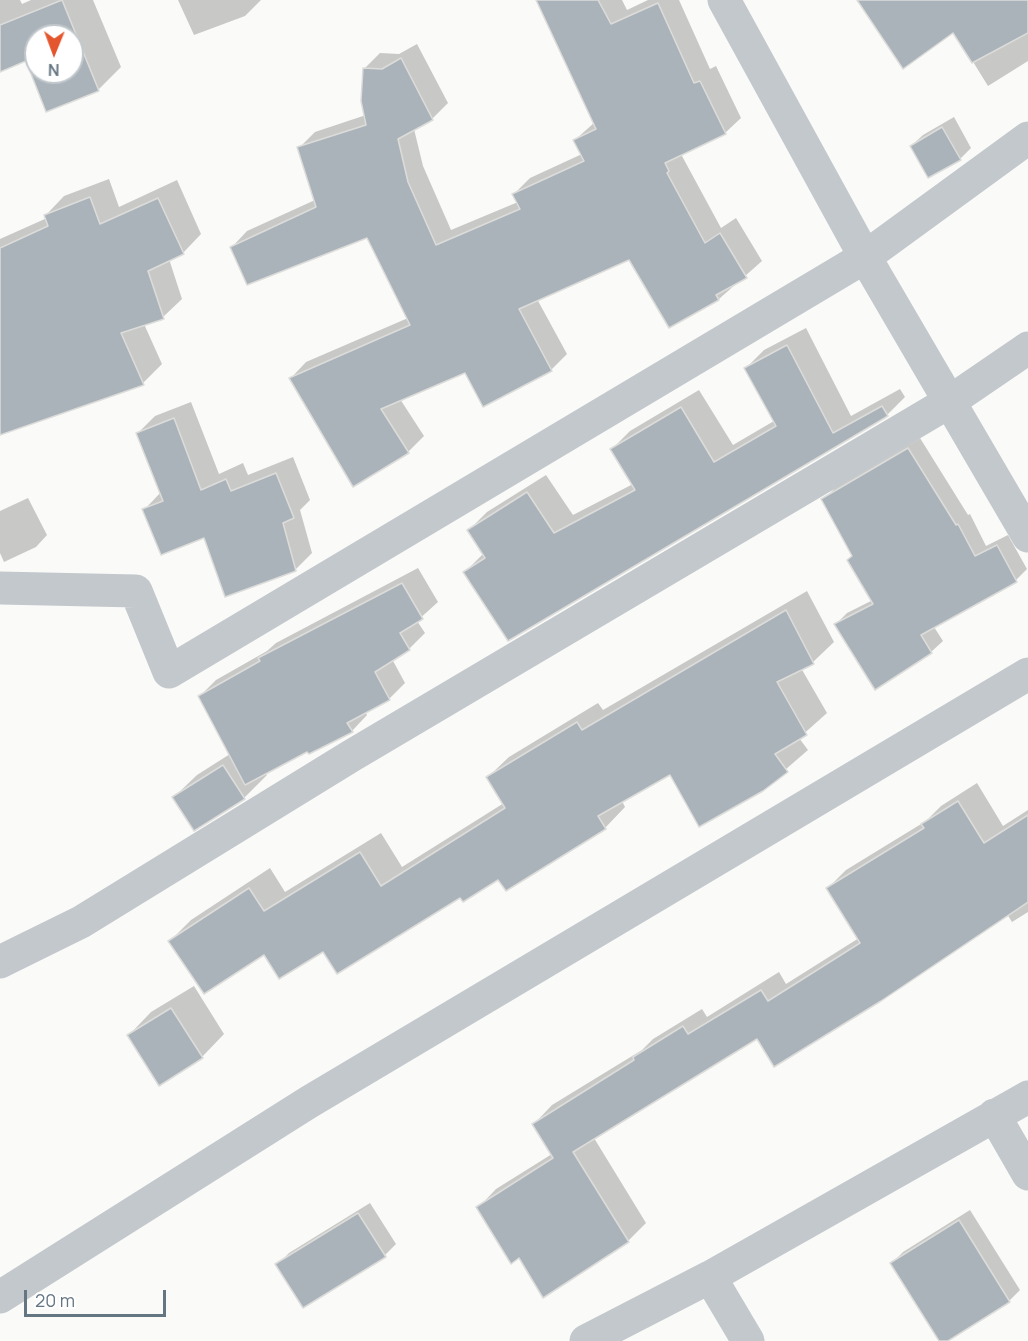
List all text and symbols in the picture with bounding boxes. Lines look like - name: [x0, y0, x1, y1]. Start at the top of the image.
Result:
- north arrow: [24, 24, 84, 84]
- text: N: [48, 59, 60, 81]
- scale bar: [27, 1278, 170, 1316]
- text: 20 m: [35, 1288, 75, 1312]

